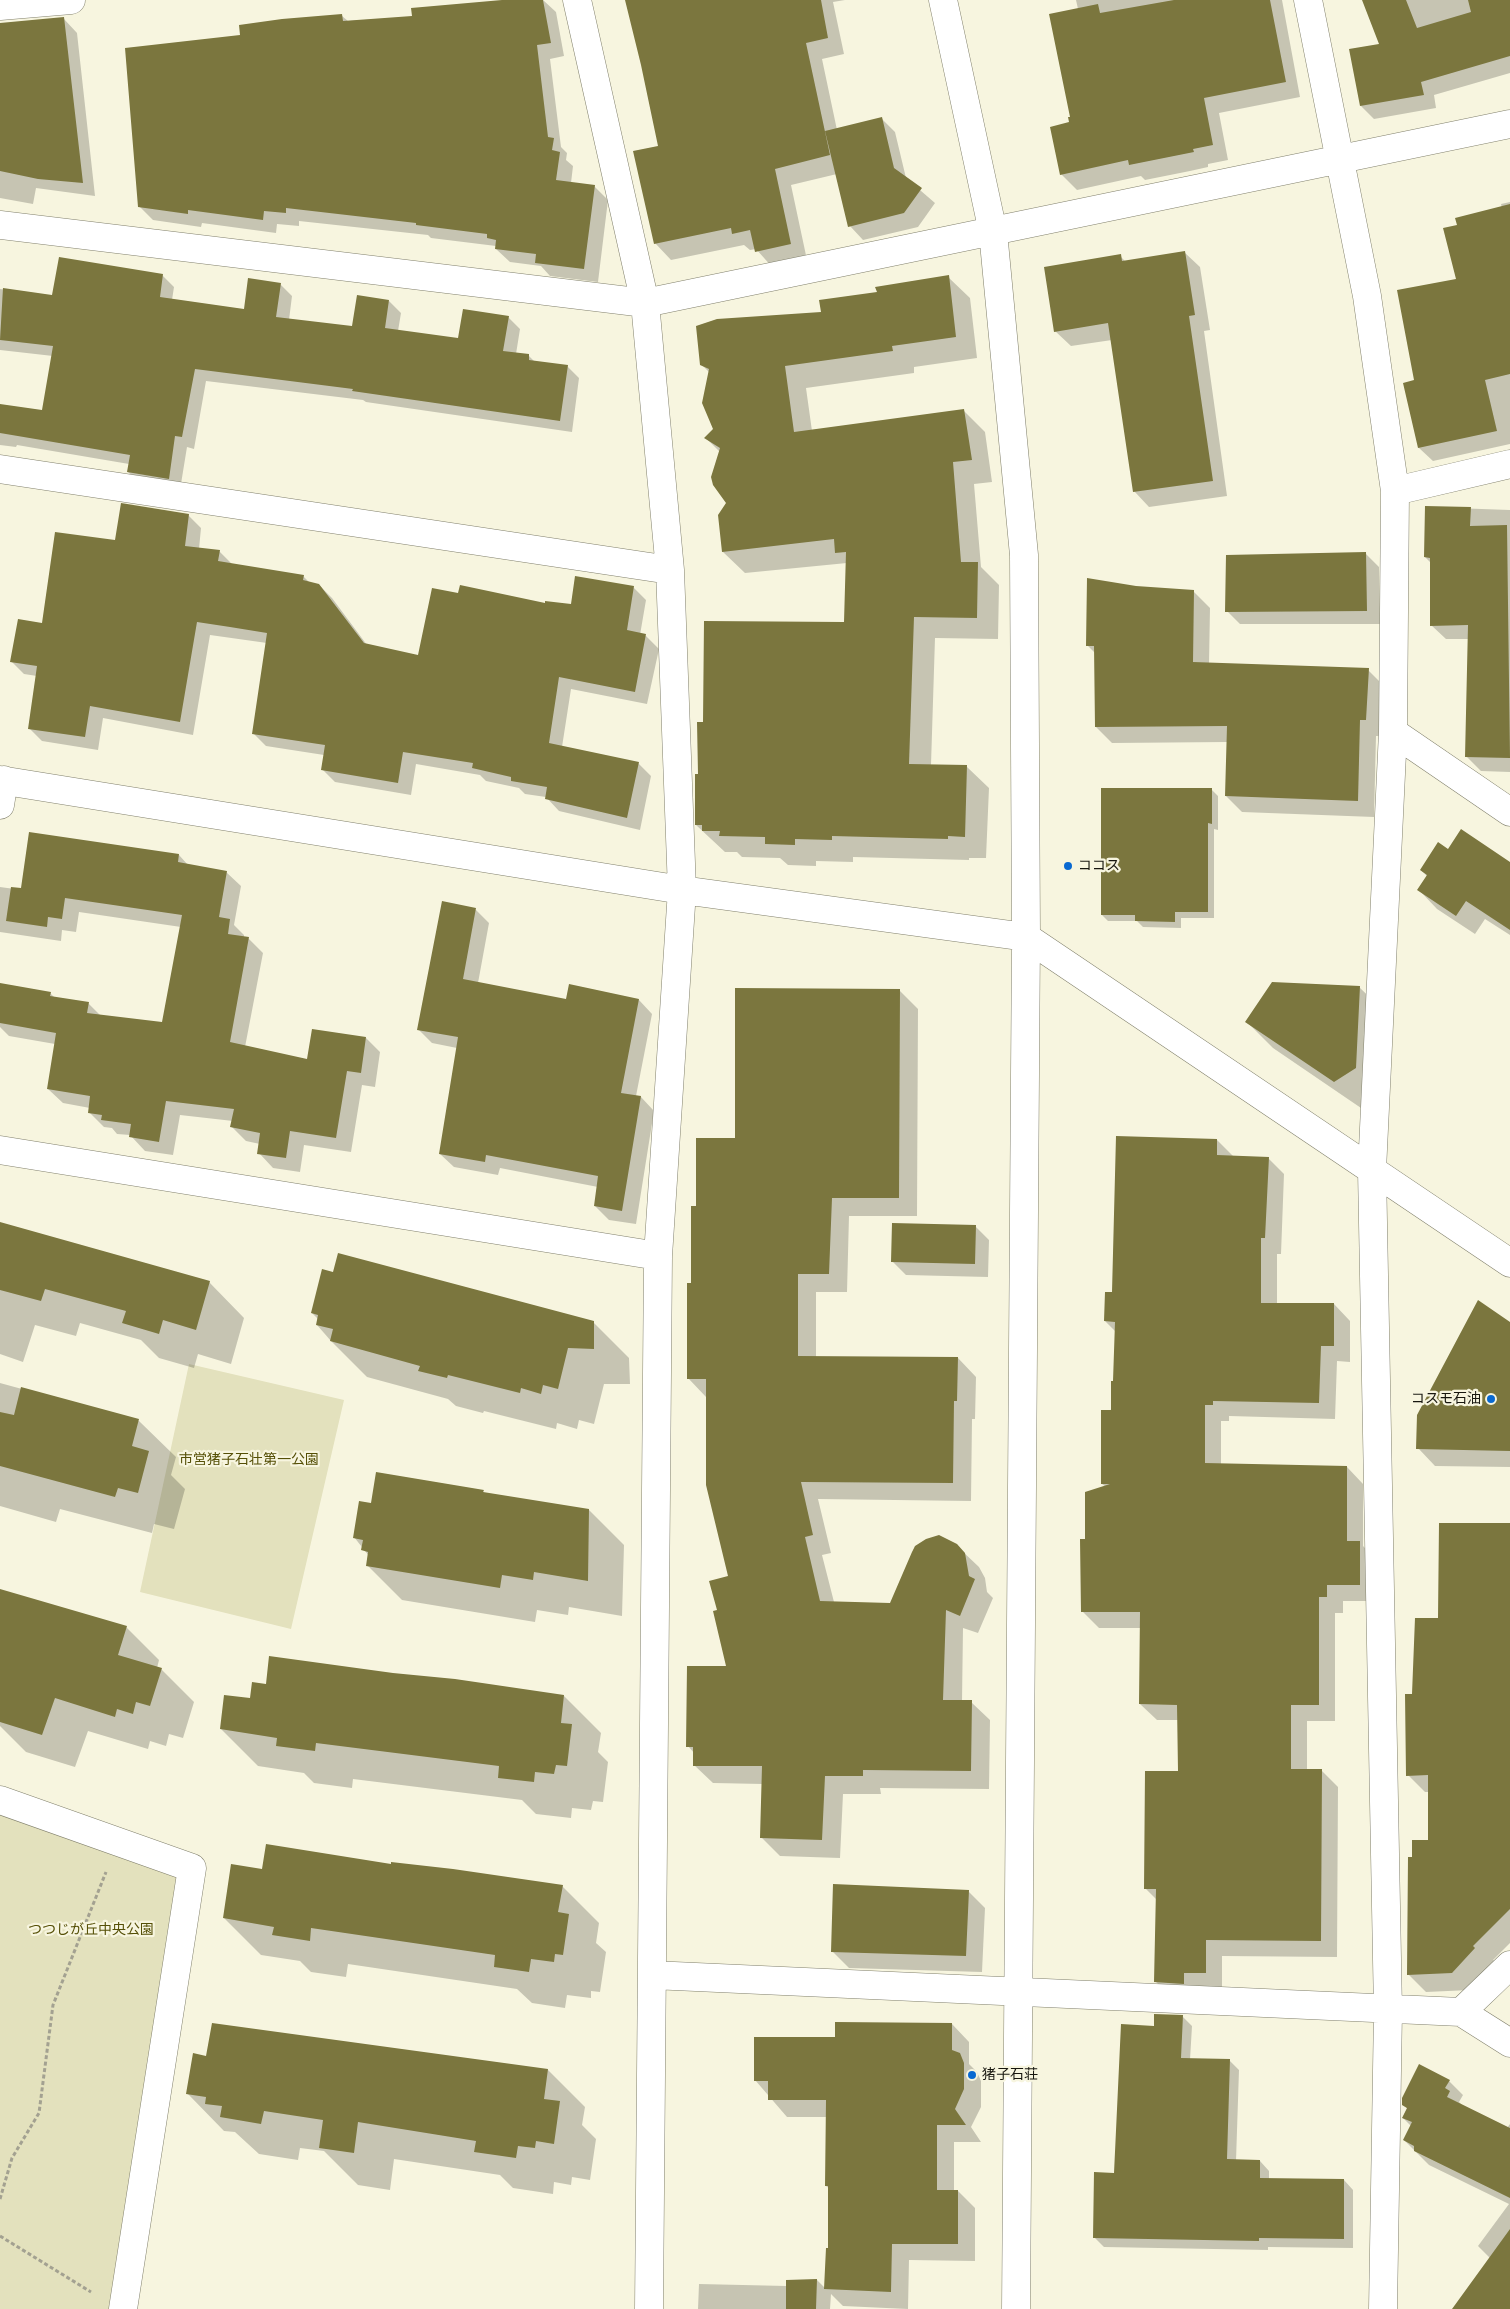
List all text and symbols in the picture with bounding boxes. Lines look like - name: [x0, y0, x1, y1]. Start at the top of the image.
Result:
- place label: ココス: [1078, 858, 1120, 874]
- marker: ココス: [1062, 860, 1074, 872]
- place label: コスモ石油: [1411, 1391, 1481, 1407]
- marker: コスモ石油: [1485, 1393, 1497, 1405]
- park label: 市営猪子石壮第一公園: [179, 1452, 319, 1468]
- park label: つつじが丘中央公園: [28, 1922, 154, 1938]
- place label: 猪子石荘: [982, 2067, 1038, 2083]
- marker: 猪子石荘: [966, 2069, 978, 2081]

